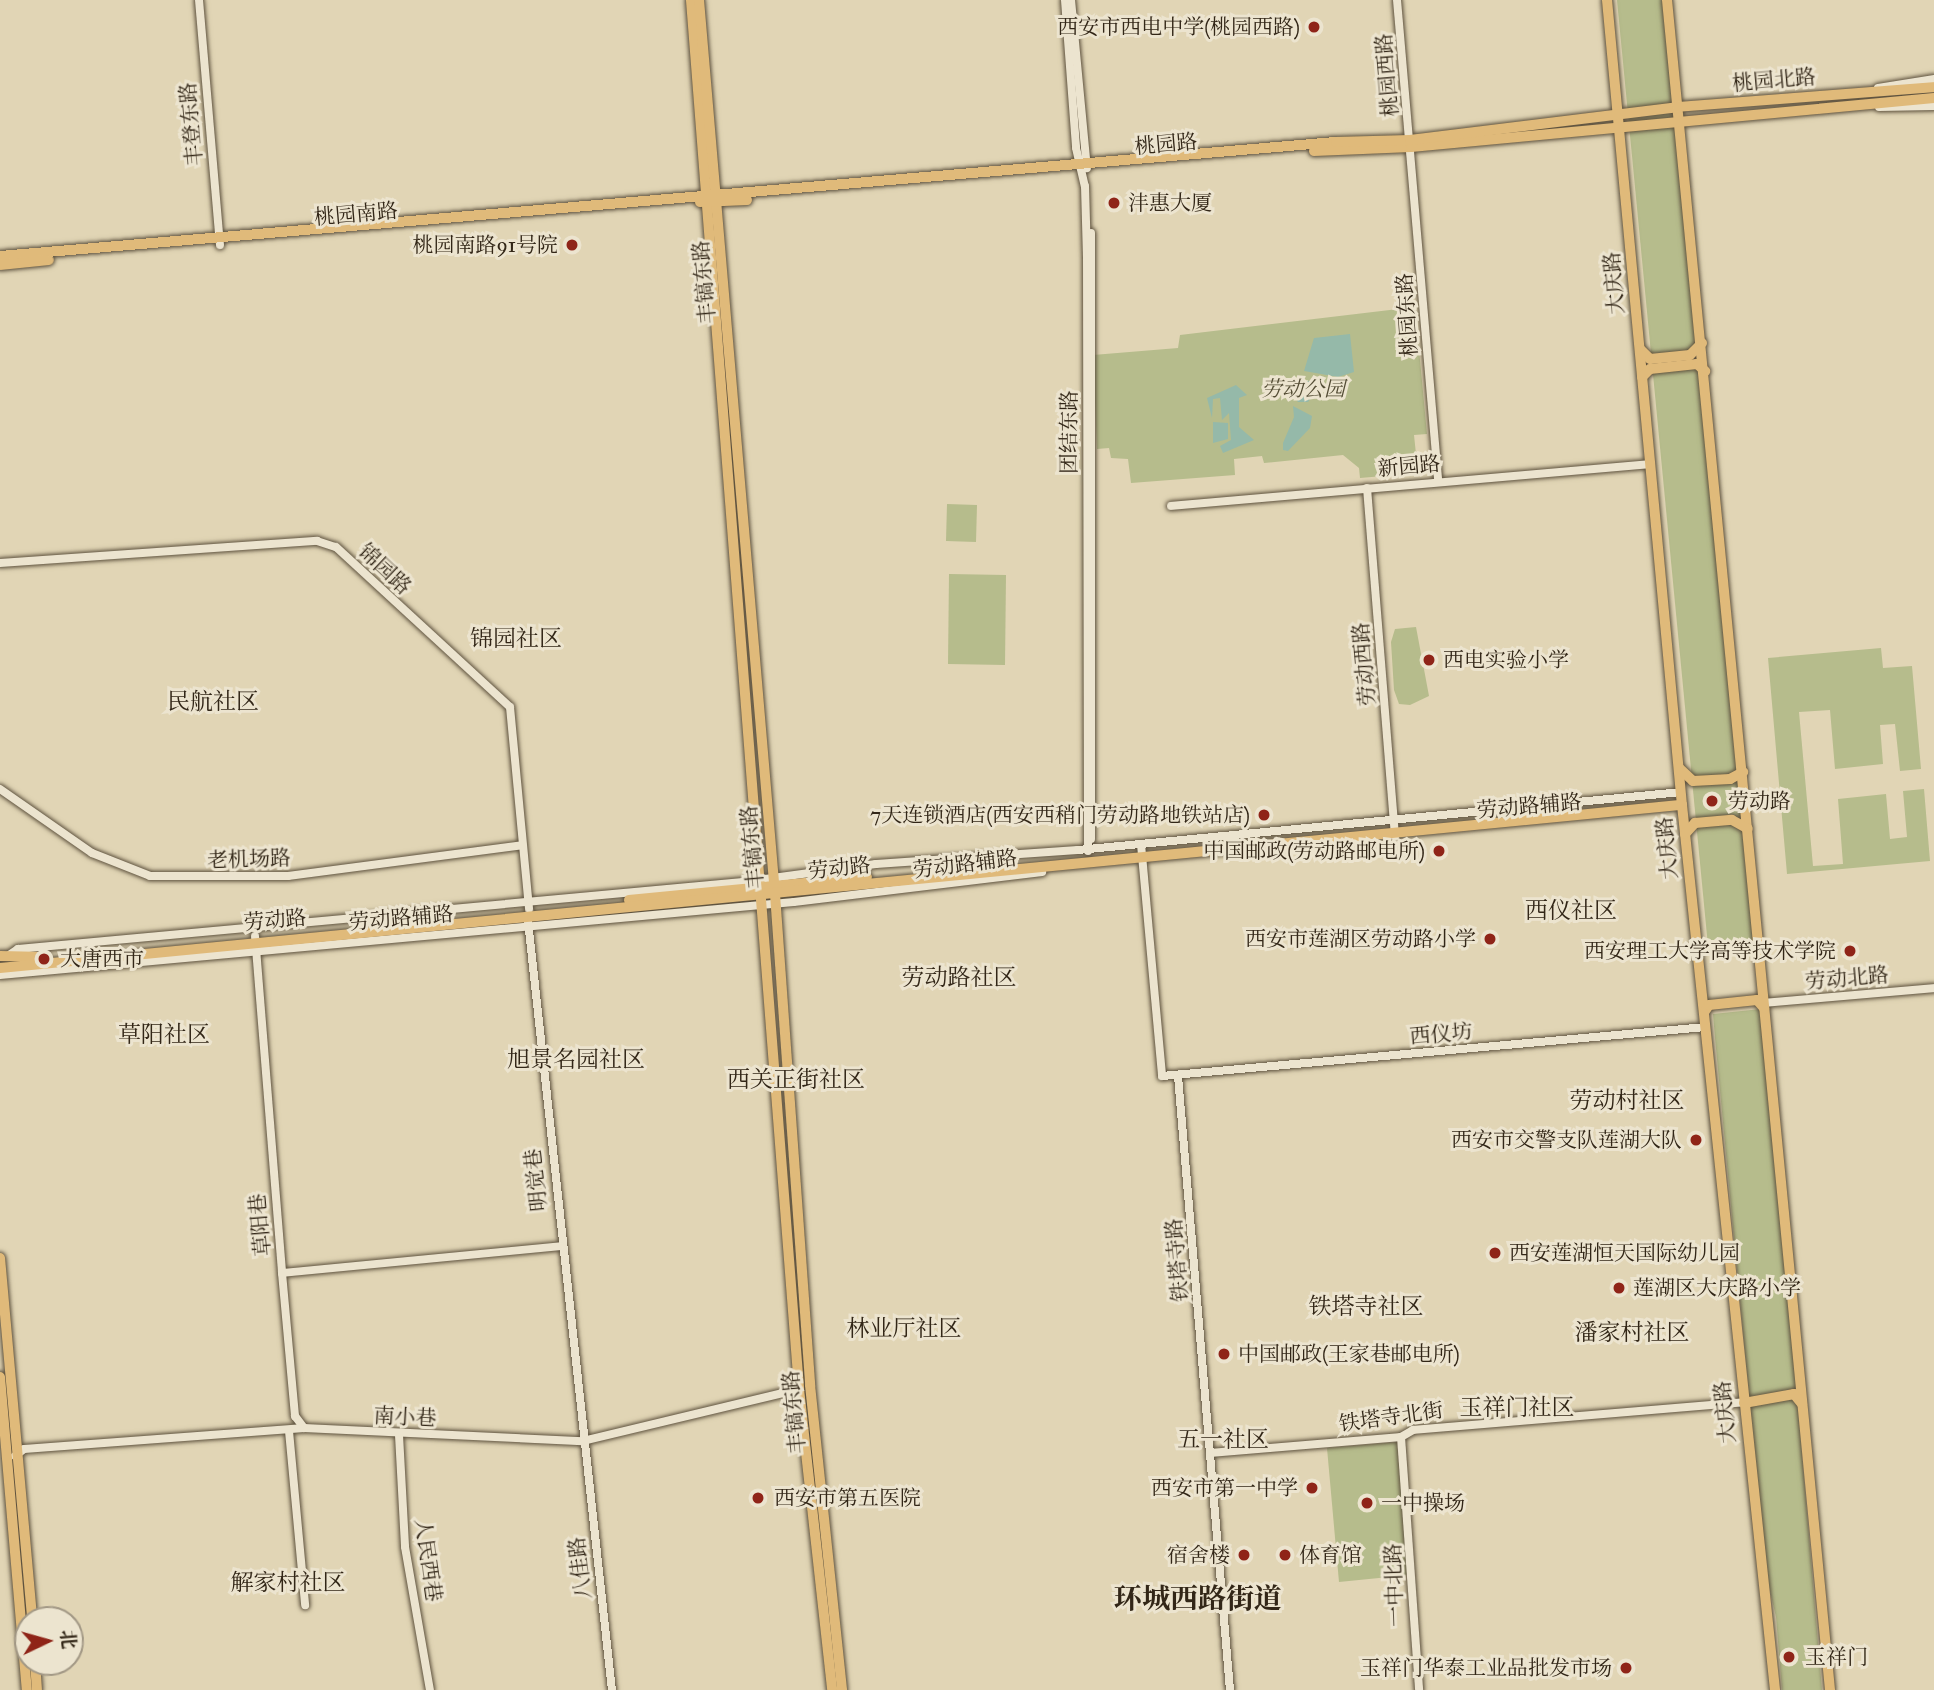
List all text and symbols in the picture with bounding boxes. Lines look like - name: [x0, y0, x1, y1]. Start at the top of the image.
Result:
- place label: 西安市西电中学(桃园西路): [1057, 14, 1300, 40]
- marker: 西安市西电中学(桃园西路): [1306, 19, 1322, 35]
- street label: 桃园西路: [1371, 32, 1403, 118]
- street label: 桃园北路: [1731, 64, 1817, 96]
- street label: 丰登东路: [175, 81, 207, 167]
- street label: 桃园路: [1134, 129, 1198, 159]
- place label: 沣惠大厦: [1128, 190, 1212, 216]
- marker: 沣惠大厦: [1106, 195, 1122, 211]
- street label: 桃园南路: [313, 198, 399, 230]
- place label: 桃园南路91号院: [413, 232, 558, 258]
- marker: 桃园南路91号院: [564, 237, 580, 253]
- street label: 丰镐东路: [688, 239, 720, 325]
- street label: 大庆路: [1599, 251, 1629, 315]
- street label: 桃园东路: [1392, 272, 1422, 358]
- park label: 劳动公园: [1261, 376, 1345, 402]
- street label: 团结东路: [1056, 390, 1082, 474]
- street label: 新园路: [1377, 451, 1441, 481]
- street label: 锦园路: [353, 538, 417, 600]
- street label: 劳动西路: [1348, 621, 1380, 707]
- district label: 锦园社区: [470, 624, 562, 652]
- place label: 西电实验小学: [1443, 647, 1569, 673]
- marker: 西电实验小学: [1421, 652, 1437, 668]
- district label: 民航社区: [167, 687, 259, 715]
- place label: 劳动路: [1728, 788, 1791, 814]
- street label: 劳动路辅路: [1476, 789, 1582, 823]
- marker: 劳动路: [1702, 791, 1722, 811]
- place label: 7天连锁酒店(西安西稍门劳动路地铁站店): [870, 802, 1250, 828]
- street label: 丰镐东路: [736, 804, 768, 890]
- marker: 7天连锁酒店(西安西稍门劳动路地铁站店): [1256, 807, 1272, 823]
- street label: 大庆路: [1651, 815, 1683, 881]
- place label: 中国邮政(劳动路邮电所): [1203, 838, 1425, 864]
- marker: 中国邮政(劳动路邮电所): [1431, 843, 1447, 859]
- street label: 老机场路: [207, 845, 291, 873]
- street label: 劳动路辅路: [911, 845, 1019, 883]
- street label: 劳动路: [806, 852, 872, 884]
- district label: 西仪社区: [1525, 896, 1617, 924]
- street label: 劳动路辅路: [348, 901, 454, 935]
- street label: 劳动路: [243, 905, 307, 935]
- place label: 西安市莲湖区劳动路小学: [1245, 926, 1476, 952]
- marker: 西安市莲湖区劳动路小学: [1482, 931, 1498, 947]
- place label: 西安理工大学高等技术学院: [1584, 938, 1836, 964]
- marker: 西安理工大学高等技术学院: [1842, 943, 1858, 959]
- place label: 大唐西市: [60, 946, 144, 972]
- marker: 大唐西市: [34, 949, 54, 969]
- street label: 劳动北路: [1804, 962, 1890, 994]
- district label: 劳动路社区: [902, 963, 1016, 991]
- street label: 西仪坊: [1409, 1019, 1473, 1049]
- district label: 草阳社区: [118, 1020, 210, 1048]
- district label: 旭景名园社区: [507, 1045, 645, 1073]
- district label: 西关正街社区: [727, 1065, 865, 1093]
- district label: 劳动村社区: [1570, 1086, 1684, 1114]
- place label: 西安市交警支队莲湖大队: [1451, 1127, 1682, 1153]
- marker: 西安市交警支队莲湖大队: [1688, 1132, 1704, 1148]
- street label: 明觉巷: [520, 1147, 552, 1213]
- street label: 草阳巷: [245, 1193, 275, 1257]
- street label: 铁塔寺路: [1161, 1217, 1193, 1303]
- place label: 西安莲湖恒天国际幼儿园: [1509, 1240, 1740, 1266]
- marker: 西安莲湖恒天国际幼儿园: [1487, 1245, 1503, 1261]
- place label: 莲湖区大庆路小学: [1633, 1275, 1801, 1301]
- marker: 莲湖区大庆路小学: [1611, 1280, 1627, 1296]
- district label: 铁塔寺社区: [1309, 1292, 1423, 1320]
- district label: 林业厅社区: [847, 1314, 961, 1342]
- district label: 潘家村社区: [1575, 1318, 1689, 1346]
- place label: 中国邮政(王家巷邮电所): [1238, 1341, 1460, 1367]
- marker: 中国邮政(王家巷邮电所): [1216, 1346, 1232, 1362]
- street label: 丰镐东路: [778, 1369, 810, 1455]
- street label: 大庆路: [1709, 1379, 1741, 1445]
- district label: 玉祥门社区: [1460, 1393, 1574, 1421]
- street label: 铁塔寺北街: [1337, 1397, 1445, 1437]
- street label: 南小巷: [373, 1403, 437, 1431]
- district label: 五一社区: [1177, 1425, 1269, 1453]
- place label: 西安市第一中学: [1151, 1475, 1298, 1501]
- marker: 西安市第一中学: [1304, 1480, 1320, 1496]
- place label: 西安市第五医院: [774, 1485, 921, 1511]
- marker: 西安市第五医院: [748, 1488, 768, 1508]
- place label: 一中操场: [1381, 1490, 1465, 1516]
- marker: 一中操场: [1359, 1495, 1375, 1511]
- street label: 人民西巷: [410, 1517, 446, 1603]
- street label: 八佳路: [564, 1535, 596, 1601]
- place label: 宿舍楼: [1167, 1542, 1230, 1568]
- place label: 体育馆: [1299, 1542, 1362, 1568]
- street label: 一中北路: [1380, 1543, 1408, 1627]
- marker: 宿舍楼: [1236, 1547, 1252, 1563]
- marker: 体育馆: [1277, 1547, 1293, 1563]
- district label: 解家村社区: [231, 1568, 345, 1596]
- district label: 环城西路街道: [1114, 1582, 1282, 1616]
- north arrow: [14, 1606, 84, 1676]
- text: 北: [56, 1629, 81, 1650]
- place label: 玉祥门: [1805, 1644, 1868, 1670]
- marker: 玉祥门: [1779, 1647, 1799, 1667]
- place label: 玉祥门华泰工业品批发市场: [1360, 1655, 1612, 1681]
- marker: 玉祥门华泰工业品批发市场: [1618, 1660, 1634, 1676]

